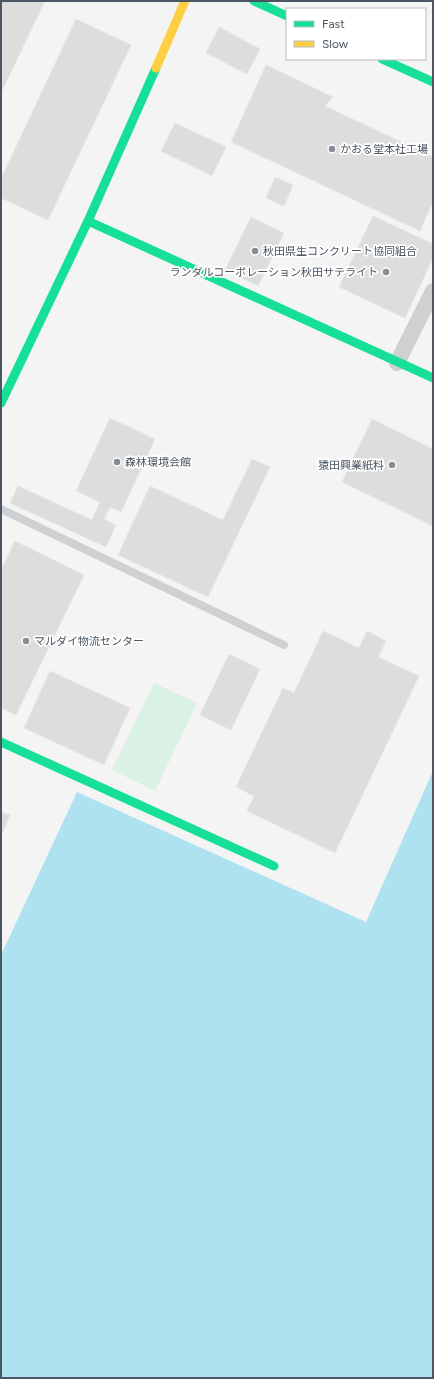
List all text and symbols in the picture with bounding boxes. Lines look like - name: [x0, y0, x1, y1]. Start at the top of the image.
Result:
- legend: [286, 8, 426, 60]
- text: Fast: [322, 17, 345, 31]
- text: Slow: [322, 37, 349, 51]
- place label: かおる堂本社工場: [340, 143, 428, 156]
- marker: かおる堂本社工場: [327, 144, 337, 154]
- place label: 秋田県生コンクリート協同組合: [263, 245, 417, 258]
- marker: 秋田県生コンクリート協同組合: [250, 246, 260, 256]
- place label: ランダルコーポレーション秋田サテライト: [169, 266, 378, 279]
- marker: ランダルコーポレーション秋田サテライト: [381, 267, 391, 277]
- place label: 森林環境会館: [125, 456, 191, 469]
- marker: 森林環境会館: [112, 457, 122, 467]
- place label: 猿田興業紙料: [318, 459, 384, 472]
- marker: 猿田興業紙料: [387, 460, 397, 470]
- place label: マルダイ物流センター: [34, 635, 144, 648]
- marker: マルダイ物流センター: [21, 636, 31, 646]

